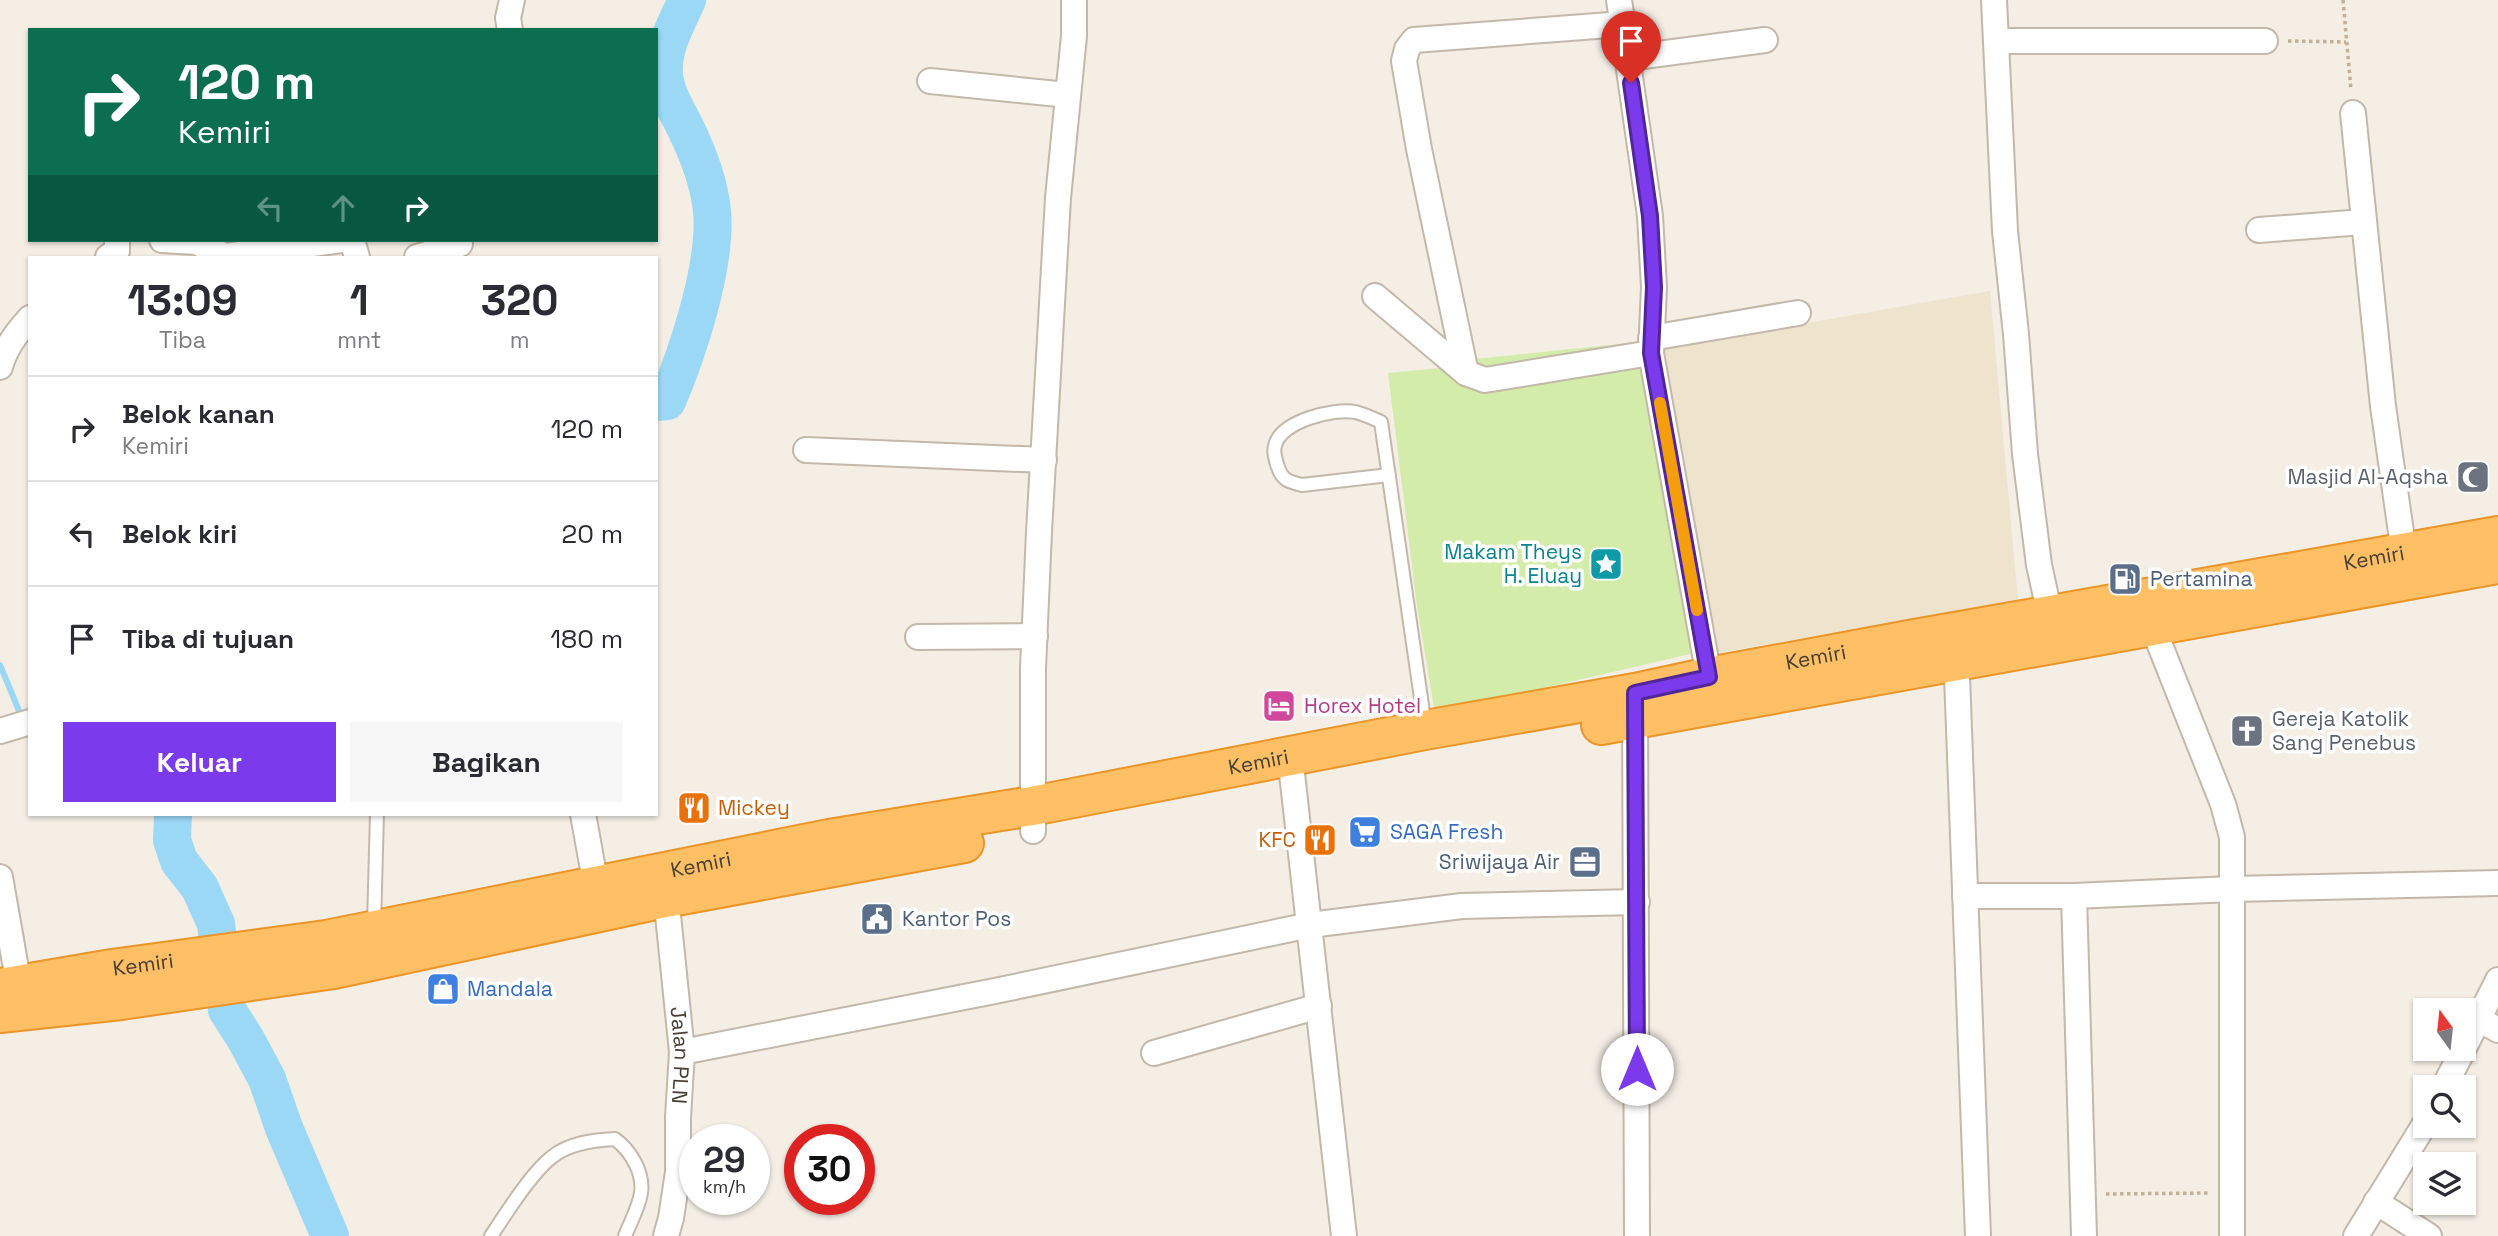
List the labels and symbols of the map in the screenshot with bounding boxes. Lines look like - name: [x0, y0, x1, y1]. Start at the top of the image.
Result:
- pin: [1601, 11, 1661, 83]
- mosque icon: Masjid Al-Aqsha: [2454, 458, 2492, 496]
- place label: Masjid Al-Aqsha: [2287, 463, 2448, 490]
- place label: Makam Theys H. Eluay: [1444, 538, 1582, 589]
- street label: Kemiri: [2341, 539, 2406, 576]
- place icon: Makam Theys H. Eluay: [1587, 545, 1625, 583]
- fuel station icon: Pertamina: [2106, 560, 2144, 598]
- place label: Pertamina: [2150, 565, 2252, 592]
- street label: Kemiri: [1783, 638, 1848, 676]
- hotel icon: Horex Hotel: [1260, 687, 1298, 725]
- place label: Horex Hotel: [1304, 692, 1421, 719]
- place label: Gereja Katolik Sang Penebus: [2272, 705, 2416, 756]
- church icon: Gereja Katolik Sang Penebus: [2228, 712, 2266, 750]
- street label: Kemiri: [1226, 743, 1291, 781]
- restaurant icon: Mickey: [675, 789, 713, 827]
- place label: Mickey: [718, 794, 790, 821]
- supermarket icon: SAGA Fresh: [1346, 813, 1384, 851]
- place label: SAGA Fresh: [1390, 818, 1503, 845]
- restaurant icon: KFC: [1301, 821, 1339, 859]
- place label: KFC: [1259, 826, 1296, 853]
- office icon: Sriwijaya Air: [1566, 843, 1604, 881]
- street label: Kemiri: [668, 845, 733, 883]
- place label: Sriwijaya Air: [1439, 848, 1560, 875]
- public building icon: Kantor Pos: [858, 900, 896, 938]
- place label: Kantor Pos: [902, 905, 1011, 932]
- street label: Kemiri: [111, 947, 175, 982]
- shop icon: Mandala: [424, 970, 462, 1008]
- place label: Mandala: [467, 975, 553, 1002]
- north arrow: [2413, 998, 2476, 1060]
- street label: Jalan PLN: [664, 1005, 696, 1105]
- position arrow: [1600, 1032, 1674, 1106]
- speed limit sign: 30: [784, 1124, 875, 1215]

